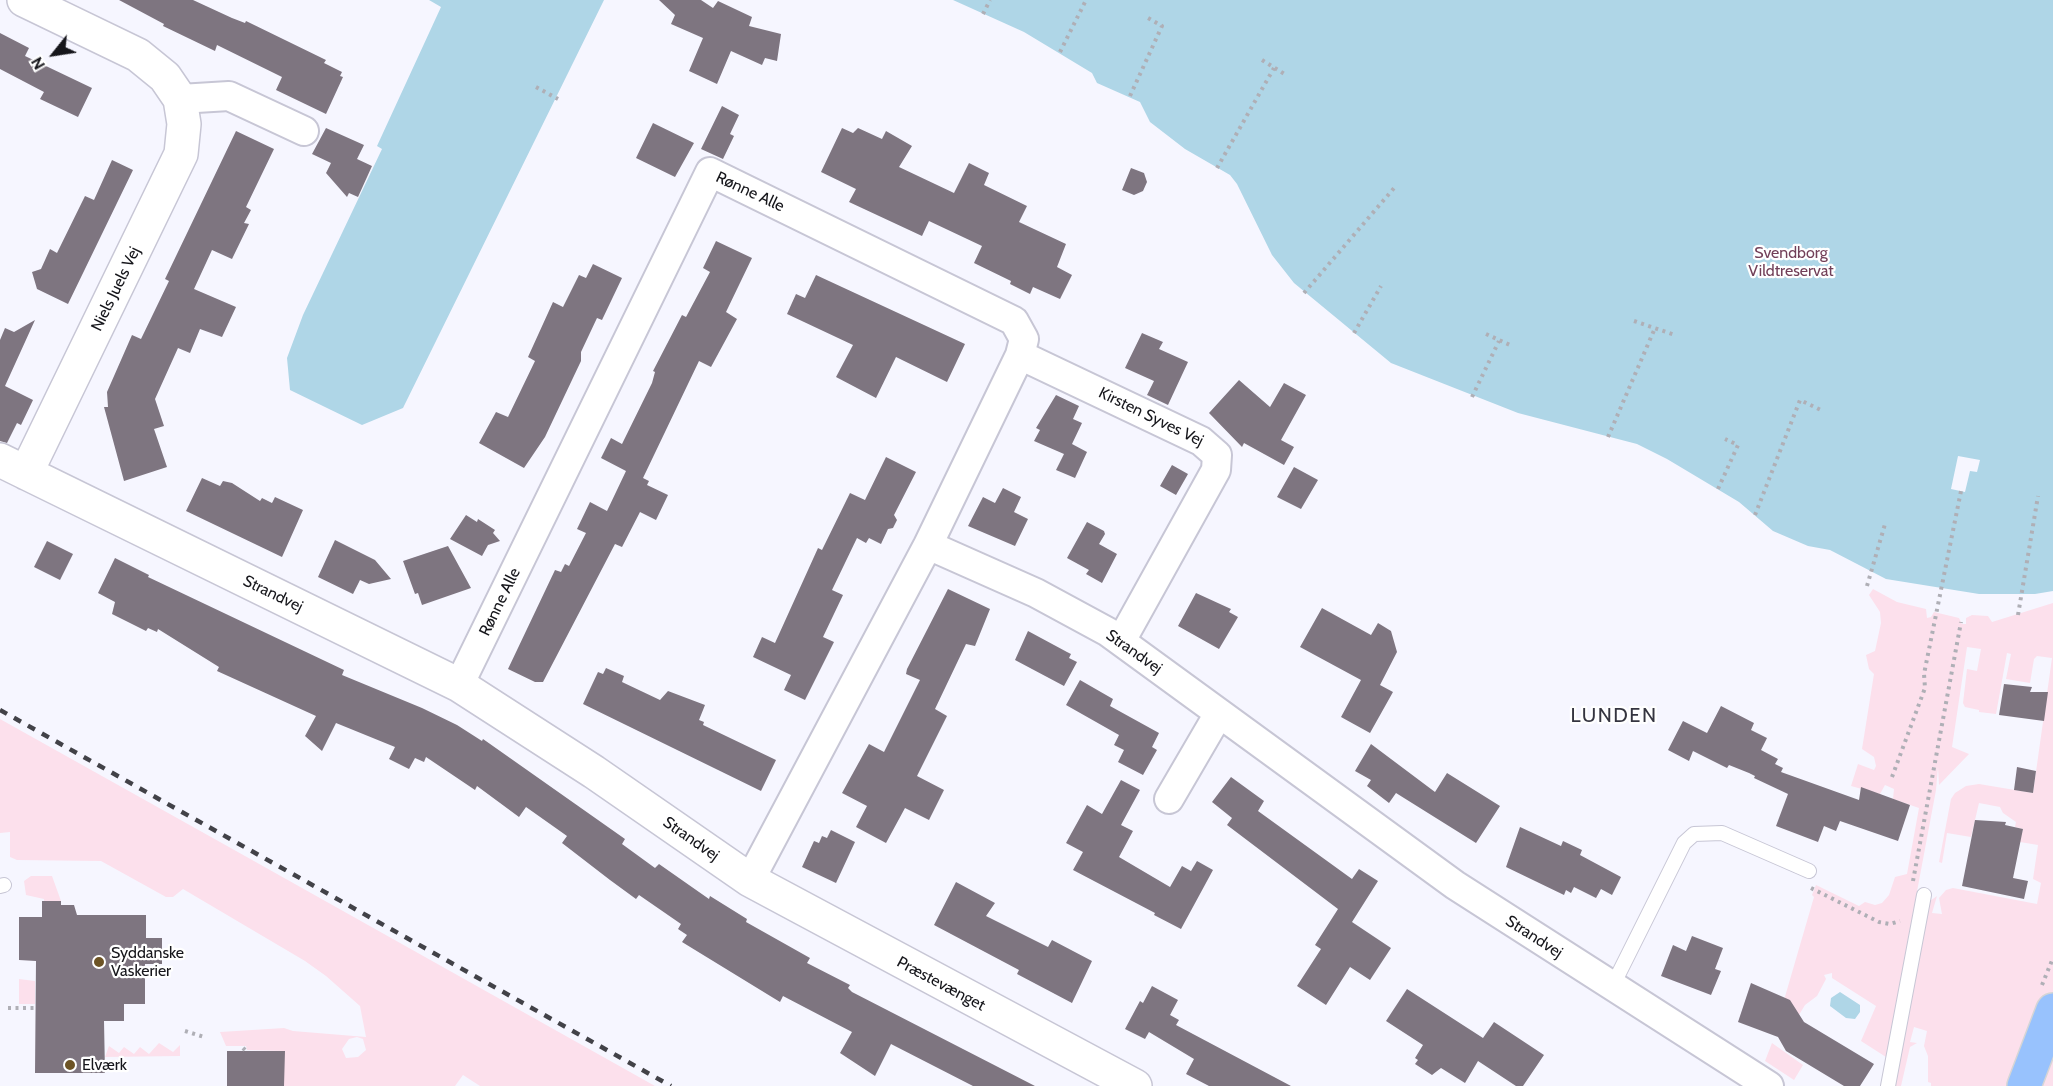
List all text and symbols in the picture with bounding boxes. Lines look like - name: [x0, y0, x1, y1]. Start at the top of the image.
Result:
- north arrow: [24, 24, 84, 84]
- text: N: [27, 54, 49, 73]
- street label: Rønne Alle: [713, 168, 787, 216]
- park label: Svendborg Vildtreservat: [1748, 243, 1834, 281]
- street label: Niels Juels Vej: [87, 244, 145, 334]
- street label: Kirsten Syves Vej: [1095, 383, 1207, 451]
- street label: Rønne Alle: [475, 565, 525, 639]
- street label: Strandvej: [240, 571, 306, 617]
- street label: Strandvej: [1102, 626, 1166, 678]
- district label: LUNDEN: [1571, 704, 1657, 728]
- street label: Strandvej: [659, 813, 723, 865]
- street label: Strandvej: [1502, 911, 1566, 963]
- place label: Syddanske Vaskerier: [111, 943, 184, 981]
- street label: Præstevænget: [894, 953, 988, 1015]
- marker: Syddanske Vaskerier: [92, 955, 106, 969]
- place label: Elværk: [82, 1055, 127, 1075]
- marker: Elværk: [63, 1058, 77, 1072]

